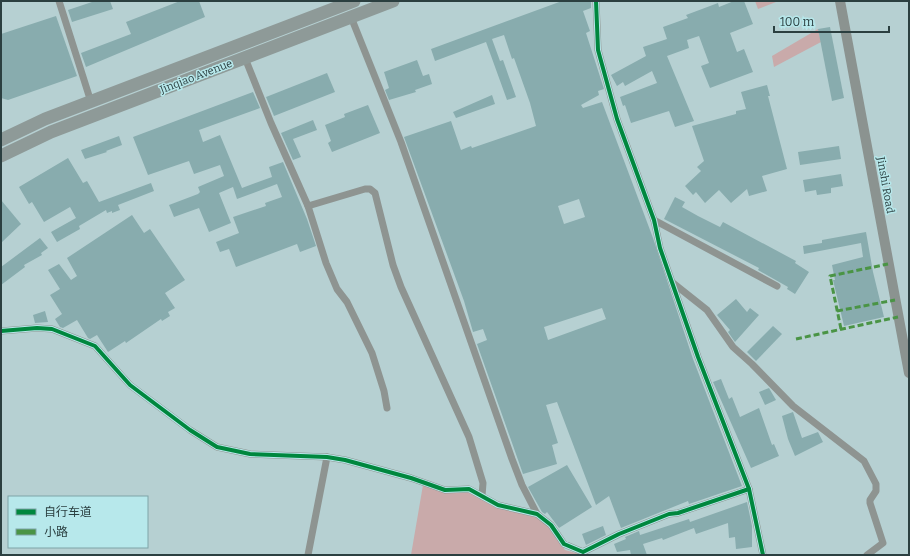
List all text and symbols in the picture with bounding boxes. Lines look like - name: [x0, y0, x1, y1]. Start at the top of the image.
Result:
- scale bar: [774, 8, 889, 34]
- text: 100 m: [780, 15, 815, 29]
- street label: Jinqiao Avenue: [157, 57, 234, 97]
- street label: Jinshi Road: [874, 155, 897, 215]
- legend: [8, 496, 148, 548]
- text: 自行车道: [44, 505, 92, 519]
- text: 小路: [44, 525, 68, 539]

